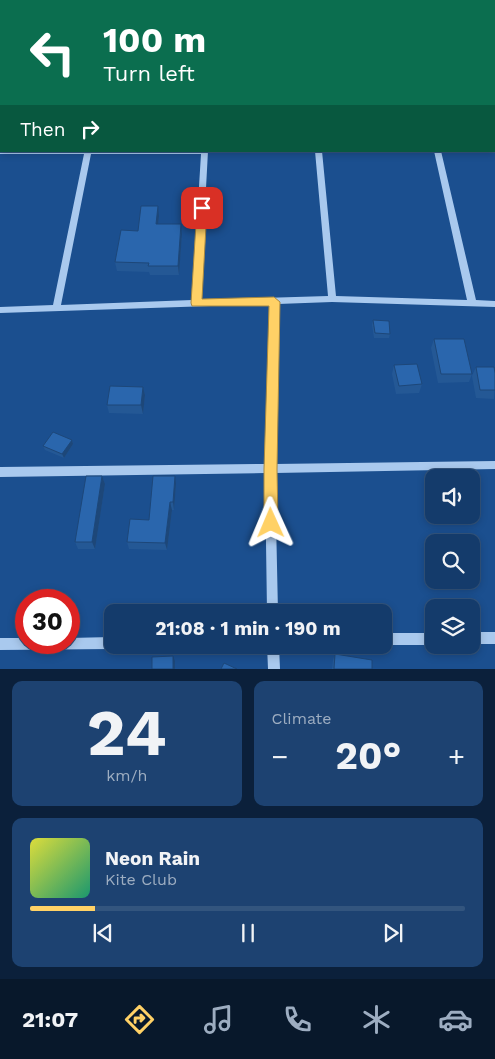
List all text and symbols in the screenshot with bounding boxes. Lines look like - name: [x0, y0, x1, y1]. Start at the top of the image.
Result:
- text: 100 m: [103, 19, 206, 61]
- icon: left: [20, 20, 85, 85]
- text: Turn left: [103, 61, 195, 86]
- icon: right: [76, 115, 104, 143]
- text: Then: [20, 118, 66, 141]
- pin: [181, 187, 223, 229]
- icon: arrive: [188, 194, 216, 222]
- map controls: [425, 469, 480, 654]
- button: sound: [425, 469, 480, 524]
- position arrow: [244, 496, 296, 548]
- button: search: [425, 534, 480, 589]
- speed limit sign: 30: [15, 589, 80, 654]
- button: layers: [425, 599, 480, 654]
- text: 21:08 · 1 min · 190 m: [155, 617, 341, 640]
- text: 24: [87, 695, 167, 771]
- text: Climate: [272, 709, 332, 728]
- text: 20°: [335, 734, 401, 778]
- text: −: [272, 740, 288, 773]
- text: +: [448, 740, 465, 773]
- text: km/h: [106, 766, 147, 785]
- text: Neon Rain: [105, 847, 200, 870]
- text: Kite Club: [105, 870, 177, 889]
- icon: previous: [89, 919, 117, 947]
- icon: pause: [234, 919, 262, 947]
- icon: next: [379, 919, 407, 947]
- icon: directions: [122, 1002, 157, 1037]
- icon: music: [201, 1002, 236, 1037]
- icon: phone: [280, 1002, 315, 1037]
- icon: climate: [359, 1002, 394, 1037]
- icon: car: [438, 1002, 473, 1037]
- text: 21:07: [22, 1007, 78, 1032]

